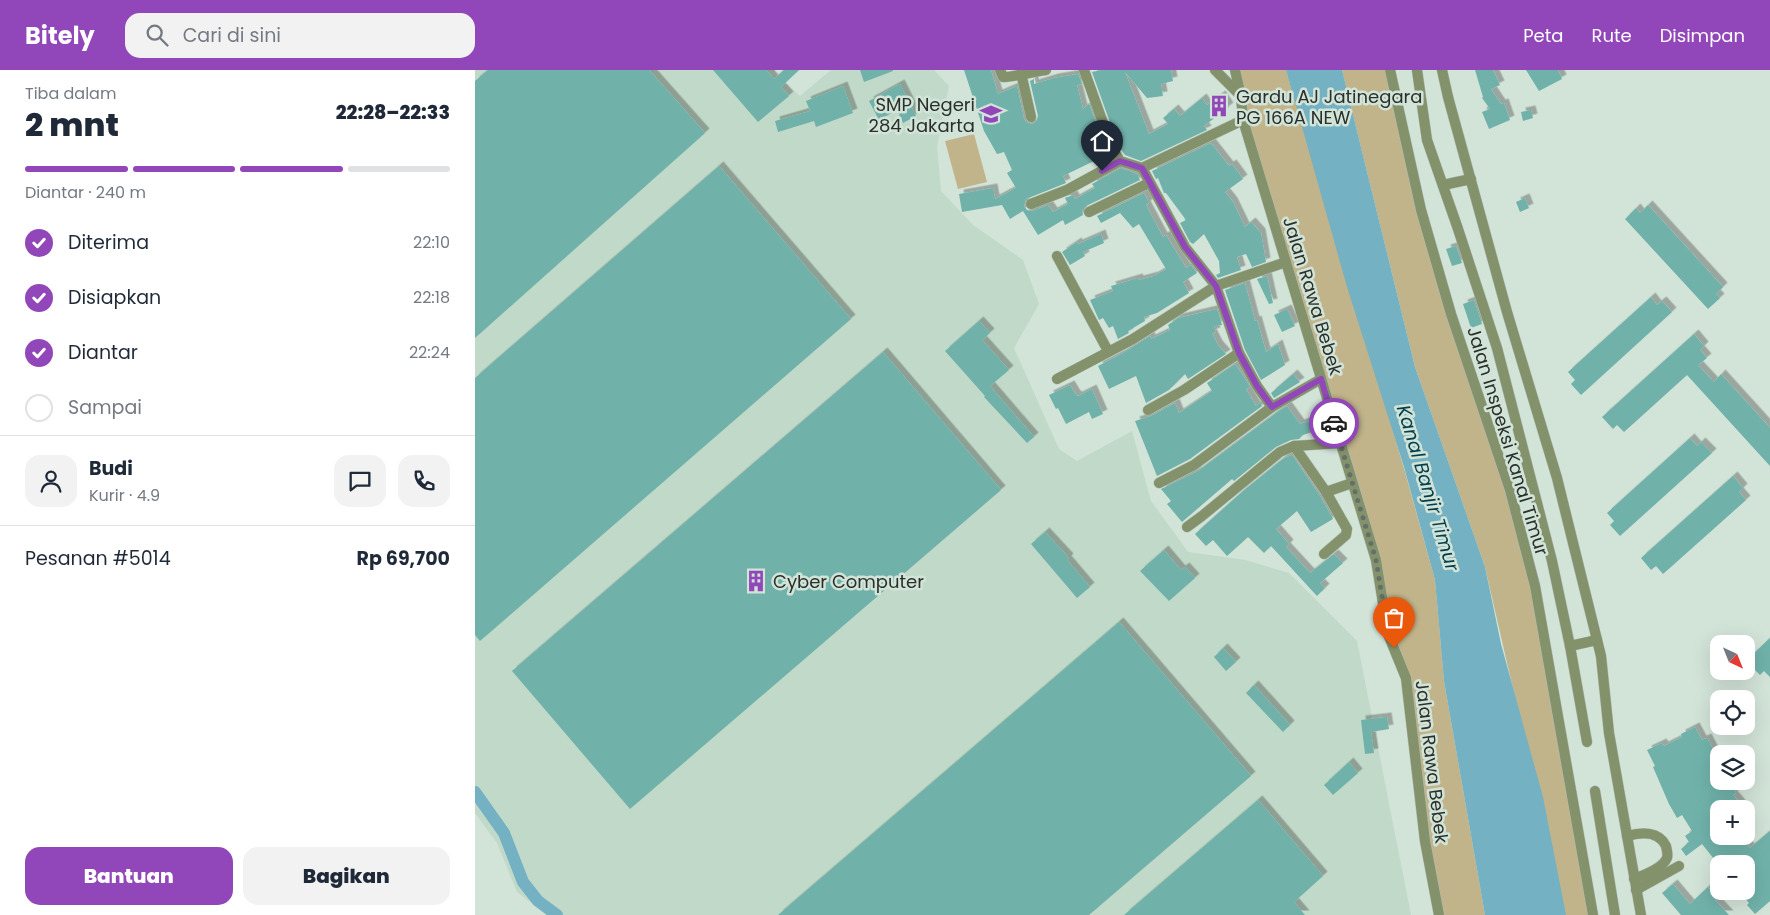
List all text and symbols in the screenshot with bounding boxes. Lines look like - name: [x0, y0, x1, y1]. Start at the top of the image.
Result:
- search box: [125, 13, 475, 58]
- text: Bitely: [25, 19, 95, 52]
- icon: search: [143, 21, 171, 49]
- text: Cari di sini: [183, 22, 281, 49]
- text: Peta: [1523, 23, 1563, 48]
- text: Rute: [1591, 23, 1632, 48]
- text: Disimpan: [1660, 23, 1745, 48]
- text: Tiba dalam: [25, 82, 116, 105]
- place label: Gardu AJ Jatinegara PG 166A NEW: [1236, 84, 1422, 130]
- place label: SMP Negeri 284 Jakarta: [869, 92, 975, 138]
- building icon: Gardu AJ Jatinegara PG 166A NEW: [1206, 93, 1232, 119]
- text: 22:28–22:33: [336, 99, 450, 126]
- school or university icon: SMP Negeri 284 Jakarta: [978, 101, 1004, 127]
- text: 2 mnt: [25, 102, 119, 147]
- pin: [1081, 120, 1123, 171]
- icon: home: [1088, 127, 1116, 155]
- text: Diantar · 240 m: [25, 181, 146, 204]
- street label: Jalan Rawa Bebek: [1277, 214, 1349, 379]
- icon: check: [25, 229, 53, 257]
- text: Diterima: [68, 229, 149, 256]
- text: 22:10: [413, 231, 450, 254]
- icon: check: [25, 284, 53, 312]
- text: Disiapkan: [68, 284, 161, 311]
- text: 22:18: [413, 286, 450, 309]
- street label: Jalan Inspeksi Kanal Timur: [1461, 324, 1555, 559]
- icon: check: [25, 339, 53, 367]
- text: Diantar: [68, 339, 138, 366]
- text: 22:24: [409, 341, 450, 364]
- text: Sampai: [68, 394, 142, 421]
- courier: [1309, 398, 1359, 448]
- water label: Kanal Banjir Timur: [1390, 402, 1466, 575]
- icon: car: [1320, 409, 1348, 437]
- button: person: [25, 455, 77, 507]
- text: Budi: [89, 455, 133, 482]
- button: chat: [334, 455, 386, 507]
- button: phone: [398, 455, 450, 507]
- text: Kurir · 4.9: [89, 484, 160, 507]
- text: Pesanan #5014: [25, 545, 171, 572]
- text: Rp 69,700: [357, 545, 450, 572]
- building icon: Cyber Computer: [743, 568, 769, 594]
- place label: Cyber Computer: [773, 569, 924, 594]
- pin: [1373, 597, 1415, 648]
- icon: bag: [1380, 604, 1408, 632]
- north arrow: [1710, 635, 1755, 680]
- map controls: [1710, 635, 1755, 900]
- street label: Jalan Rawa Bebek: [1410, 679, 1455, 846]
- button: locate: [1710, 690, 1755, 735]
- button: layers: [1710, 745, 1755, 790]
- button: +: [1710, 800, 1755, 845]
- button: Bantuan: [25, 847, 233, 905]
- button: Bagikan: [243, 847, 450, 905]
- button: −: [1710, 855, 1755, 900]

